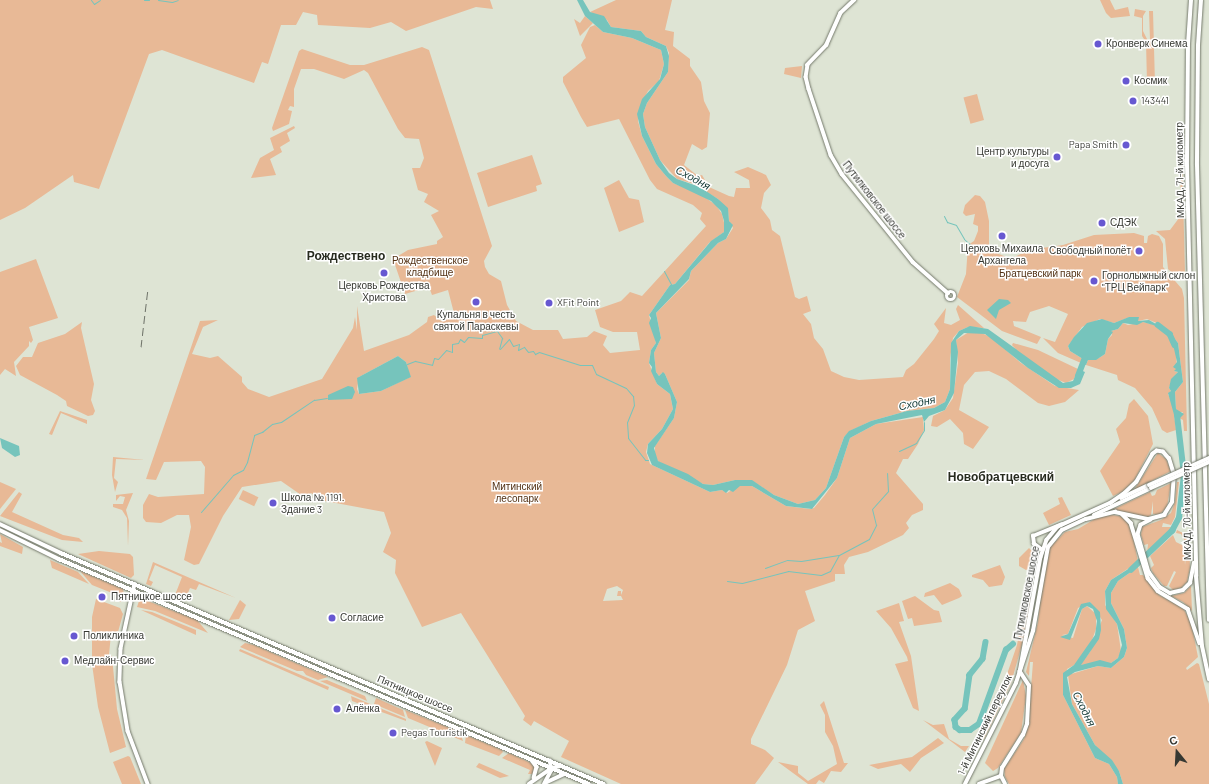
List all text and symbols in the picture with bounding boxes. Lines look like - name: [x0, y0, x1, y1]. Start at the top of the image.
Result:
- place label: Кронверк Синема: [1106, 38, 1187, 50]
- marker: Кронверк Синема: [1093, 39, 1103, 49]
- place label: Космик: [1134, 75, 1167, 87]
- marker: Космик: [1121, 76, 1131, 86]
- place label: 143441: [1141, 95, 1169, 107]
- marker: 143441: [1128, 96, 1138, 106]
- street label: МКАД, 71-й километр: [1173, 122, 1187, 218]
- place label: Papa Smith: [1069, 139, 1118, 151]
- marker: Papa Smith: [1121, 140, 1131, 150]
- place label: Центр культуры и досуга: [977, 145, 1049, 168]
- marker: Центр культуры и досуга: [1052, 152, 1062, 162]
- street label: Путилковское шоссе: [840, 159, 908, 241]
- water label: Сходня: [673, 163, 713, 193]
- place label: СДЭК: [1110, 217, 1137, 229]
- marker: СДЭК: [1097, 218, 1107, 228]
- marker: Церковь Михаила Архангела: [997, 231, 1007, 241]
- place label: Церковь Михаила Архангела: [961, 242, 1043, 266]
- place label: Свободный полёт: [1049, 245, 1131, 257]
- marker: Свободный полёт: [1134, 246, 1144, 256]
- district label: Рождествено: [307, 249, 385, 263]
- park label: Рождественское кладбище: [392, 254, 468, 278]
- marker: Церковь Рождества Христова: [379, 268, 389, 278]
- park label: Братцевский парк: [999, 268, 1081, 280]
- place label: Горнолыжный склон "ТРЦ Вейпарк": [1102, 269, 1195, 292]
- marker: Горнолыжный склон "ТРЦ Вейпарк": [1089, 276, 1099, 286]
- place label: Церковь Рождества Христова: [338, 279, 430, 302]
- marker: Купальня в честь святой Параскевы: [471, 297, 481, 307]
- place label: XFit Point: [557, 297, 599, 309]
- marker: XFit Point: [544, 298, 554, 308]
- place label: Купальня в честь святой Параскевы: [434, 308, 518, 332]
- water label: Сходня: [897, 393, 937, 413]
- street label: МКАД, 70-й километр: [1180, 462, 1194, 560]
- district label: Новобратцевский: [948, 470, 1054, 484]
- park label: Митинский лесопарк: [492, 480, 542, 504]
- place label: Школа № 1191. Здание 3: [281, 491, 344, 514]
- marker: Школа № 1191. Здание 3: [268, 498, 278, 508]
- street label: Путилковское шоссе: [1012, 545, 1042, 641]
- marker: Пятницкое шоссе: [96, 591, 108, 603]
- place label: Пятницкое шоссе: [111, 591, 192, 603]
- place label: Согласие: [340, 612, 384, 624]
- marker: Согласие: [327, 613, 337, 623]
- marker: Поликлиника: [68, 630, 80, 642]
- place label: Поликлиника: [83, 630, 144, 642]
- marker: Медлайн-Сервис: [59, 655, 71, 667]
- place label: Медлайн-Сервис: [74, 655, 154, 667]
- street label: Пятницкое шоссе: [375, 673, 455, 715]
- street label: 1-й Митинский переулок: [956, 673, 1014, 777]
- water label: Сходня: [1070, 689, 1098, 729]
- marker: Алёнка: [331, 703, 343, 715]
- place label: Алёнка: [346, 703, 380, 715]
- place label: Pegas Touristik: [401, 727, 467, 739]
- marker: Pegas Touristik: [388, 728, 398, 738]
- north arrow: [1157, 732, 1197, 772]
- text: С: [1167, 733, 1179, 748]

